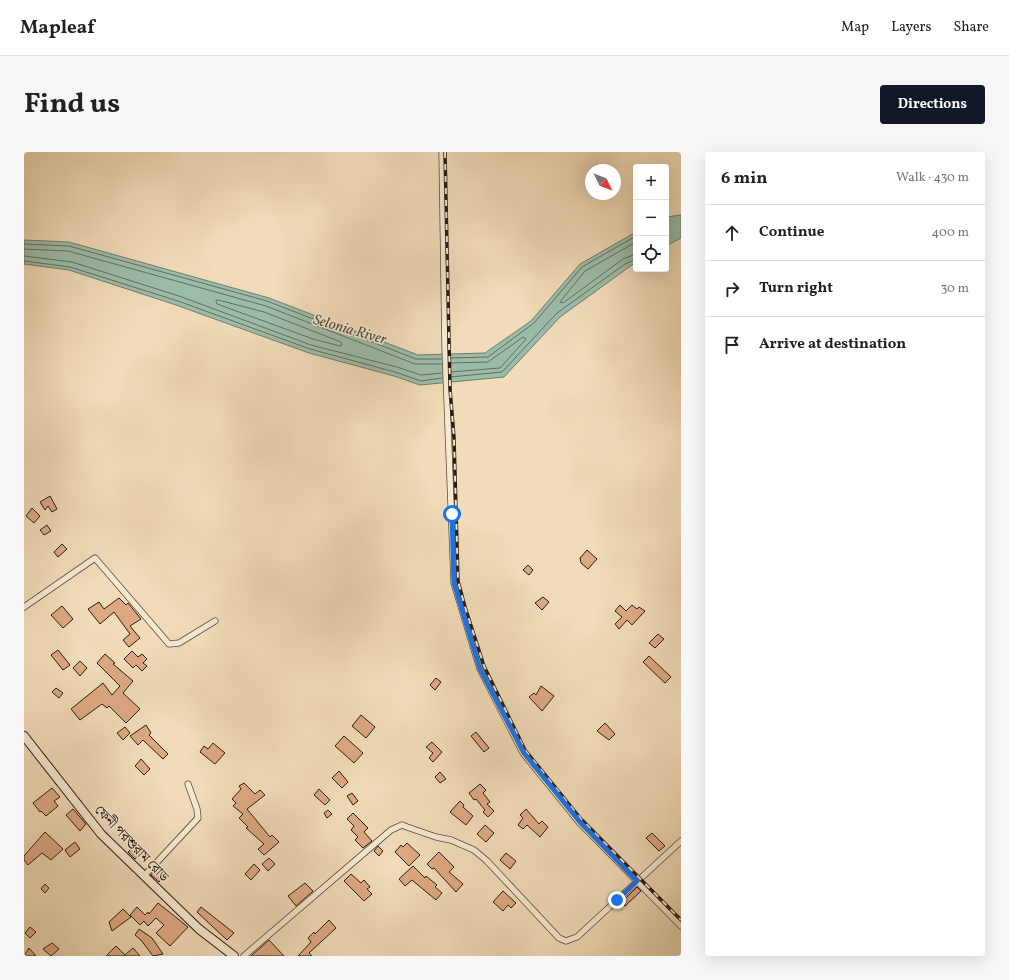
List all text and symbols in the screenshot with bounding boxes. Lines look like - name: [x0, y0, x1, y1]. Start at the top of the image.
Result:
- text: Mapleaf: [20, 15, 95, 41]
- text: Map: [841, 18, 869, 37]
- text: Layers: [891, 18, 931, 37]
- text: Share: [953, 18, 989, 37]
- text: Find us: [24, 85, 120, 124]
- button: Directions: [880, 85, 985, 124]
- north arrow: [585, 164, 621, 200]
- map controls: [633, 164, 669, 272]
- button: +: [633, 164, 669, 200]
- text: 6 min: [721, 167, 767, 190]
- text: Walk · 430 m: [896, 169, 969, 187]
- button: −: [633, 200, 669, 236]
- icon: ahead: [721, 222, 743, 244]
- text: Continue: [759, 222, 824, 243]
- text: 400 m: [932, 224, 969, 242]
- button: locate: [633, 236, 669, 272]
- icon: right: [721, 278, 743, 300]
- text: Turn right: [759, 278, 833, 299]
- text: 30 m: [941, 280, 969, 298]
- water label: Selonia River: [310, 310, 389, 351]
- icon: arrive: [721, 334, 743, 356]
- text: Arrive at destination: [759, 334, 906, 355]
- route start: [443, 505, 461, 523]
- street label: ফেনী পরশুরাম রোড: [89, 802, 173, 887]
- route end: [608, 891, 626, 909]

